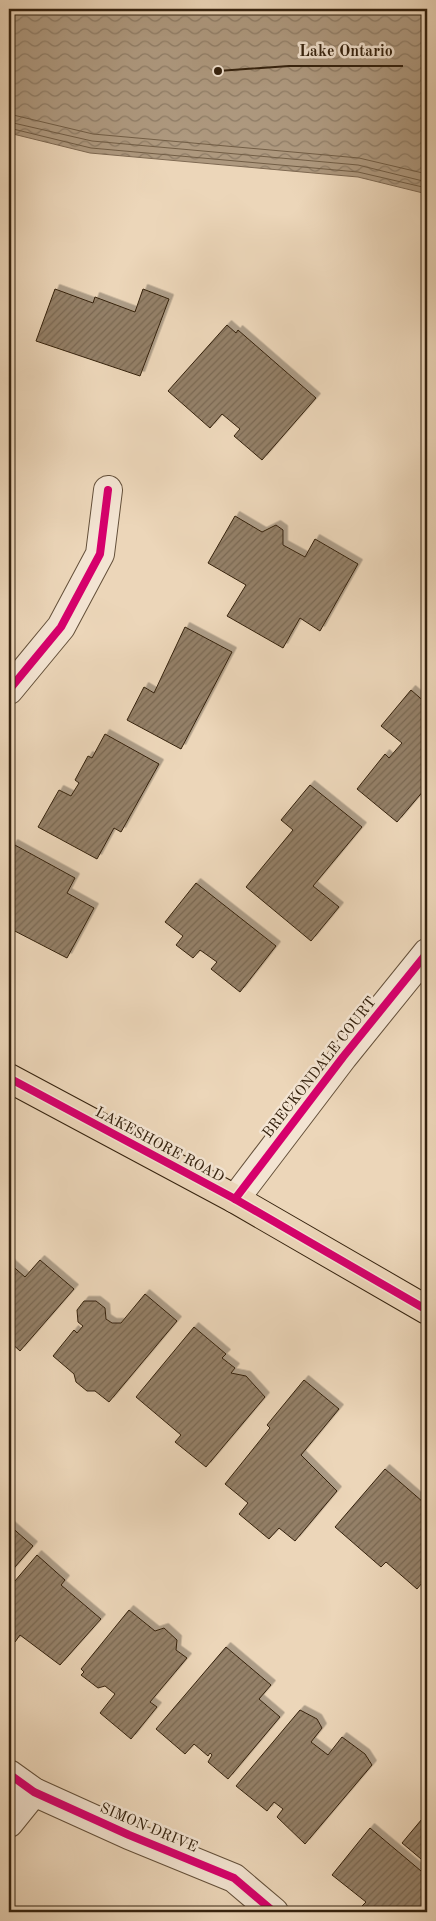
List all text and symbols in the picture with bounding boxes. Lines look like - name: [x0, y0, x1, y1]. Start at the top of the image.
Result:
- callout: Lake Ontario: [289, 35, 403, 66]
- text: Lake Ontario: [299, 44, 393, 60]
- street label: BRECKONDALE COURT: [261, 995, 380, 1141]
- street label: LAKESHORE ROAD: [92, 1105, 226, 1186]
- street label: SIMON DRIVE: [97, 1801, 199, 1856]

